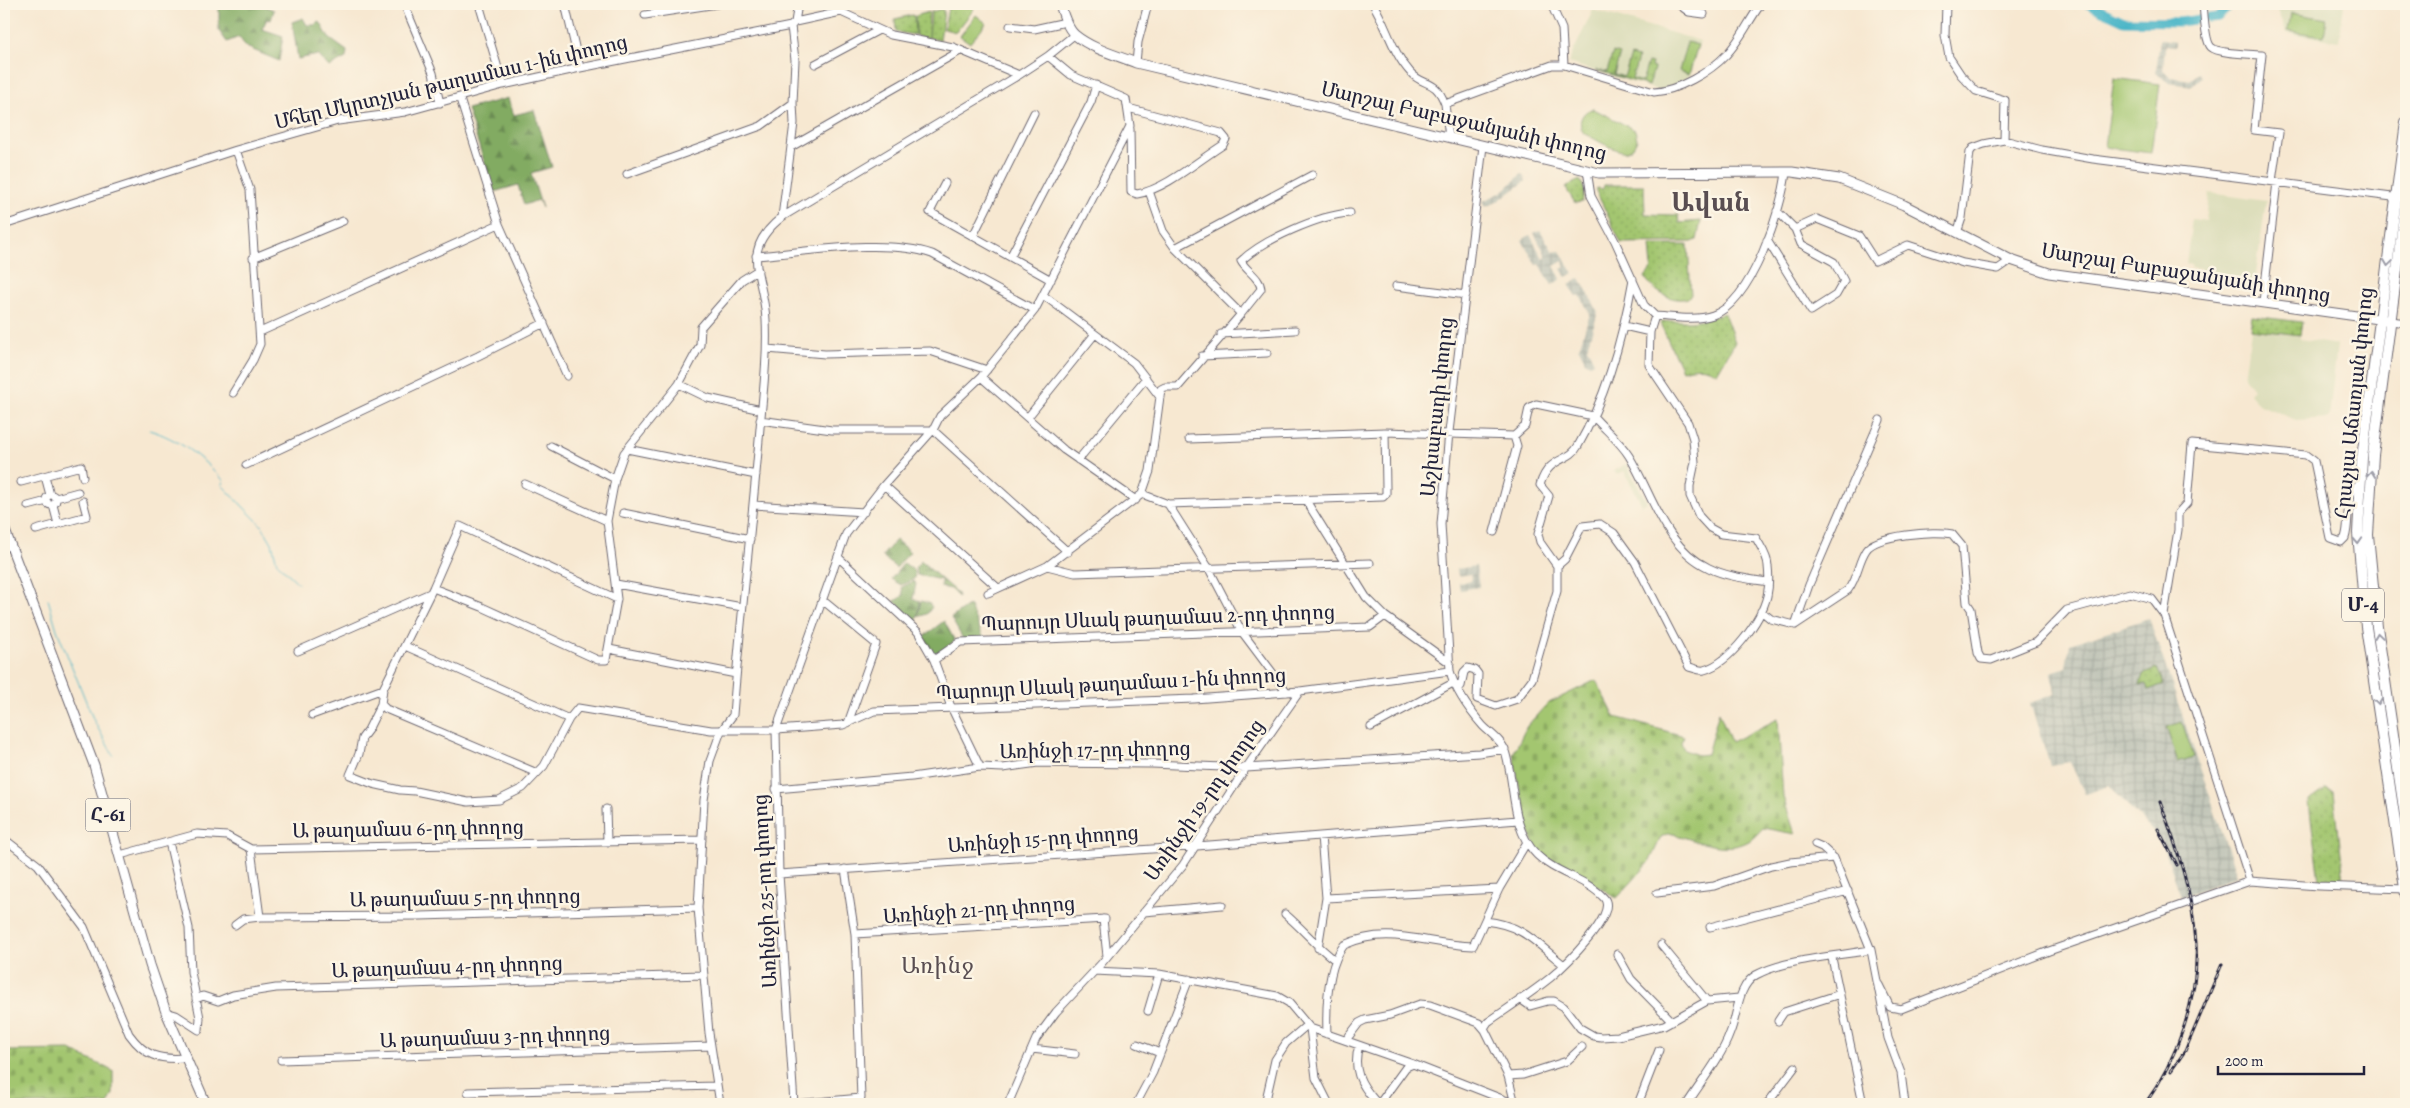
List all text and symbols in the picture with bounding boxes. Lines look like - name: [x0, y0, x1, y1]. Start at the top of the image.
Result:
- street label: Մհեր Մկրտչյան թաղամաս 1-ին փողոց: [272, 28, 630, 136]
- street label: Մարշալ Բաբաջանյանի փողոց: [1318, 75, 1610, 167]
- district label: Ավան: [1671, 186, 1751, 220]
- street label: Մարշալ Բաբաջանյանի փողոց: [2039, 237, 2333, 309]
- one-way arrow: [2383, 259, 2394, 267]
- street label: Հրաչյա Աճառյան փողոց: [2328, 286, 2380, 520]
- street label: Աշխաբադի փողոց: [1414, 316, 1460, 498]
- one-way arrow: [2365, 469, 2376, 477]
- one-way arrow: [2353, 538, 2363, 545]
- road number: Մ-4: [2342, 588, 2384, 622]
- street label: Պարույր Սևակ թաղամաս 2-րդ փողոց: [981, 598, 1335, 638]
- one-way arrow: [2373, 631, 2384, 639]
- street label: Պարույր Սևակ թաղամաս 1-ին փողոց: [935, 661, 1287, 707]
- one-way arrow: [2372, 698, 2382, 707]
- street label: Առինջի 19-րդ փողոց: [1138, 714, 1270, 886]
- street label: Առինջի 17-րդ փողոց: [999, 735, 1191, 765]
- street label: Առինջի 25-րդ փողոց: [746, 793, 784, 989]
- road number: Հ-61: [86, 798, 130, 832]
- street label: Ա թաղամաս 6-րդ փողոց: [292, 813, 524, 845]
- street label: Առինջի 15-րդ փողոց: [947, 819, 1139, 859]
- street label: Ա թաղամաս 5-րդ փողոց: [349, 882, 581, 914]
- street label: Առինջի 21-րդ փողոց: [882, 890, 1076, 930]
- street label: Ա թաղամաս 4-րդ փողոց: [331, 949, 563, 985]
- district label: Առինջ: [901, 951, 975, 981]
- street label: Ա թաղամաս 3-րդ փողոց: [379, 1019, 611, 1055]
- scale bar: [2218, 1043, 2364, 1075]
- text: 200 m: [2225, 1051, 2264, 1071]

